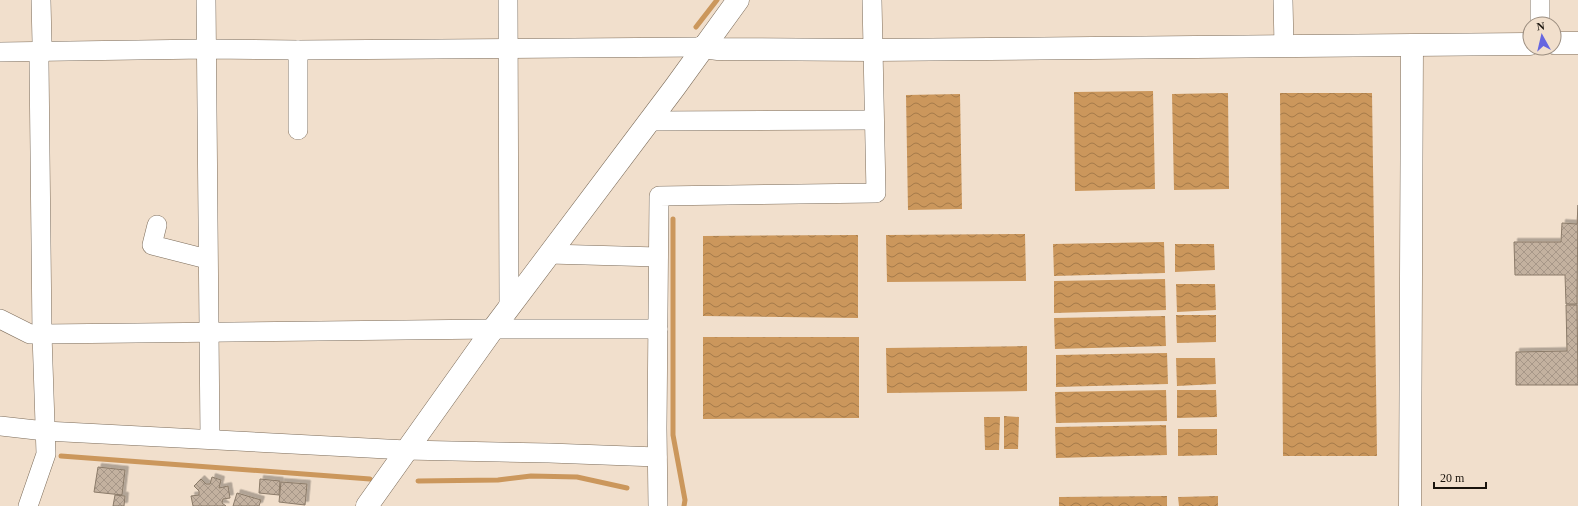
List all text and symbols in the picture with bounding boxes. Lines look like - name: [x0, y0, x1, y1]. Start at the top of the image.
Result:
- north arrow: [1522, 16, 1562, 56]
- text: N: [1536, 20, 1545, 33]
- scale bar: [1434, 464, 1486, 490]
- text: 20 m: [1440, 471, 1465, 485]

